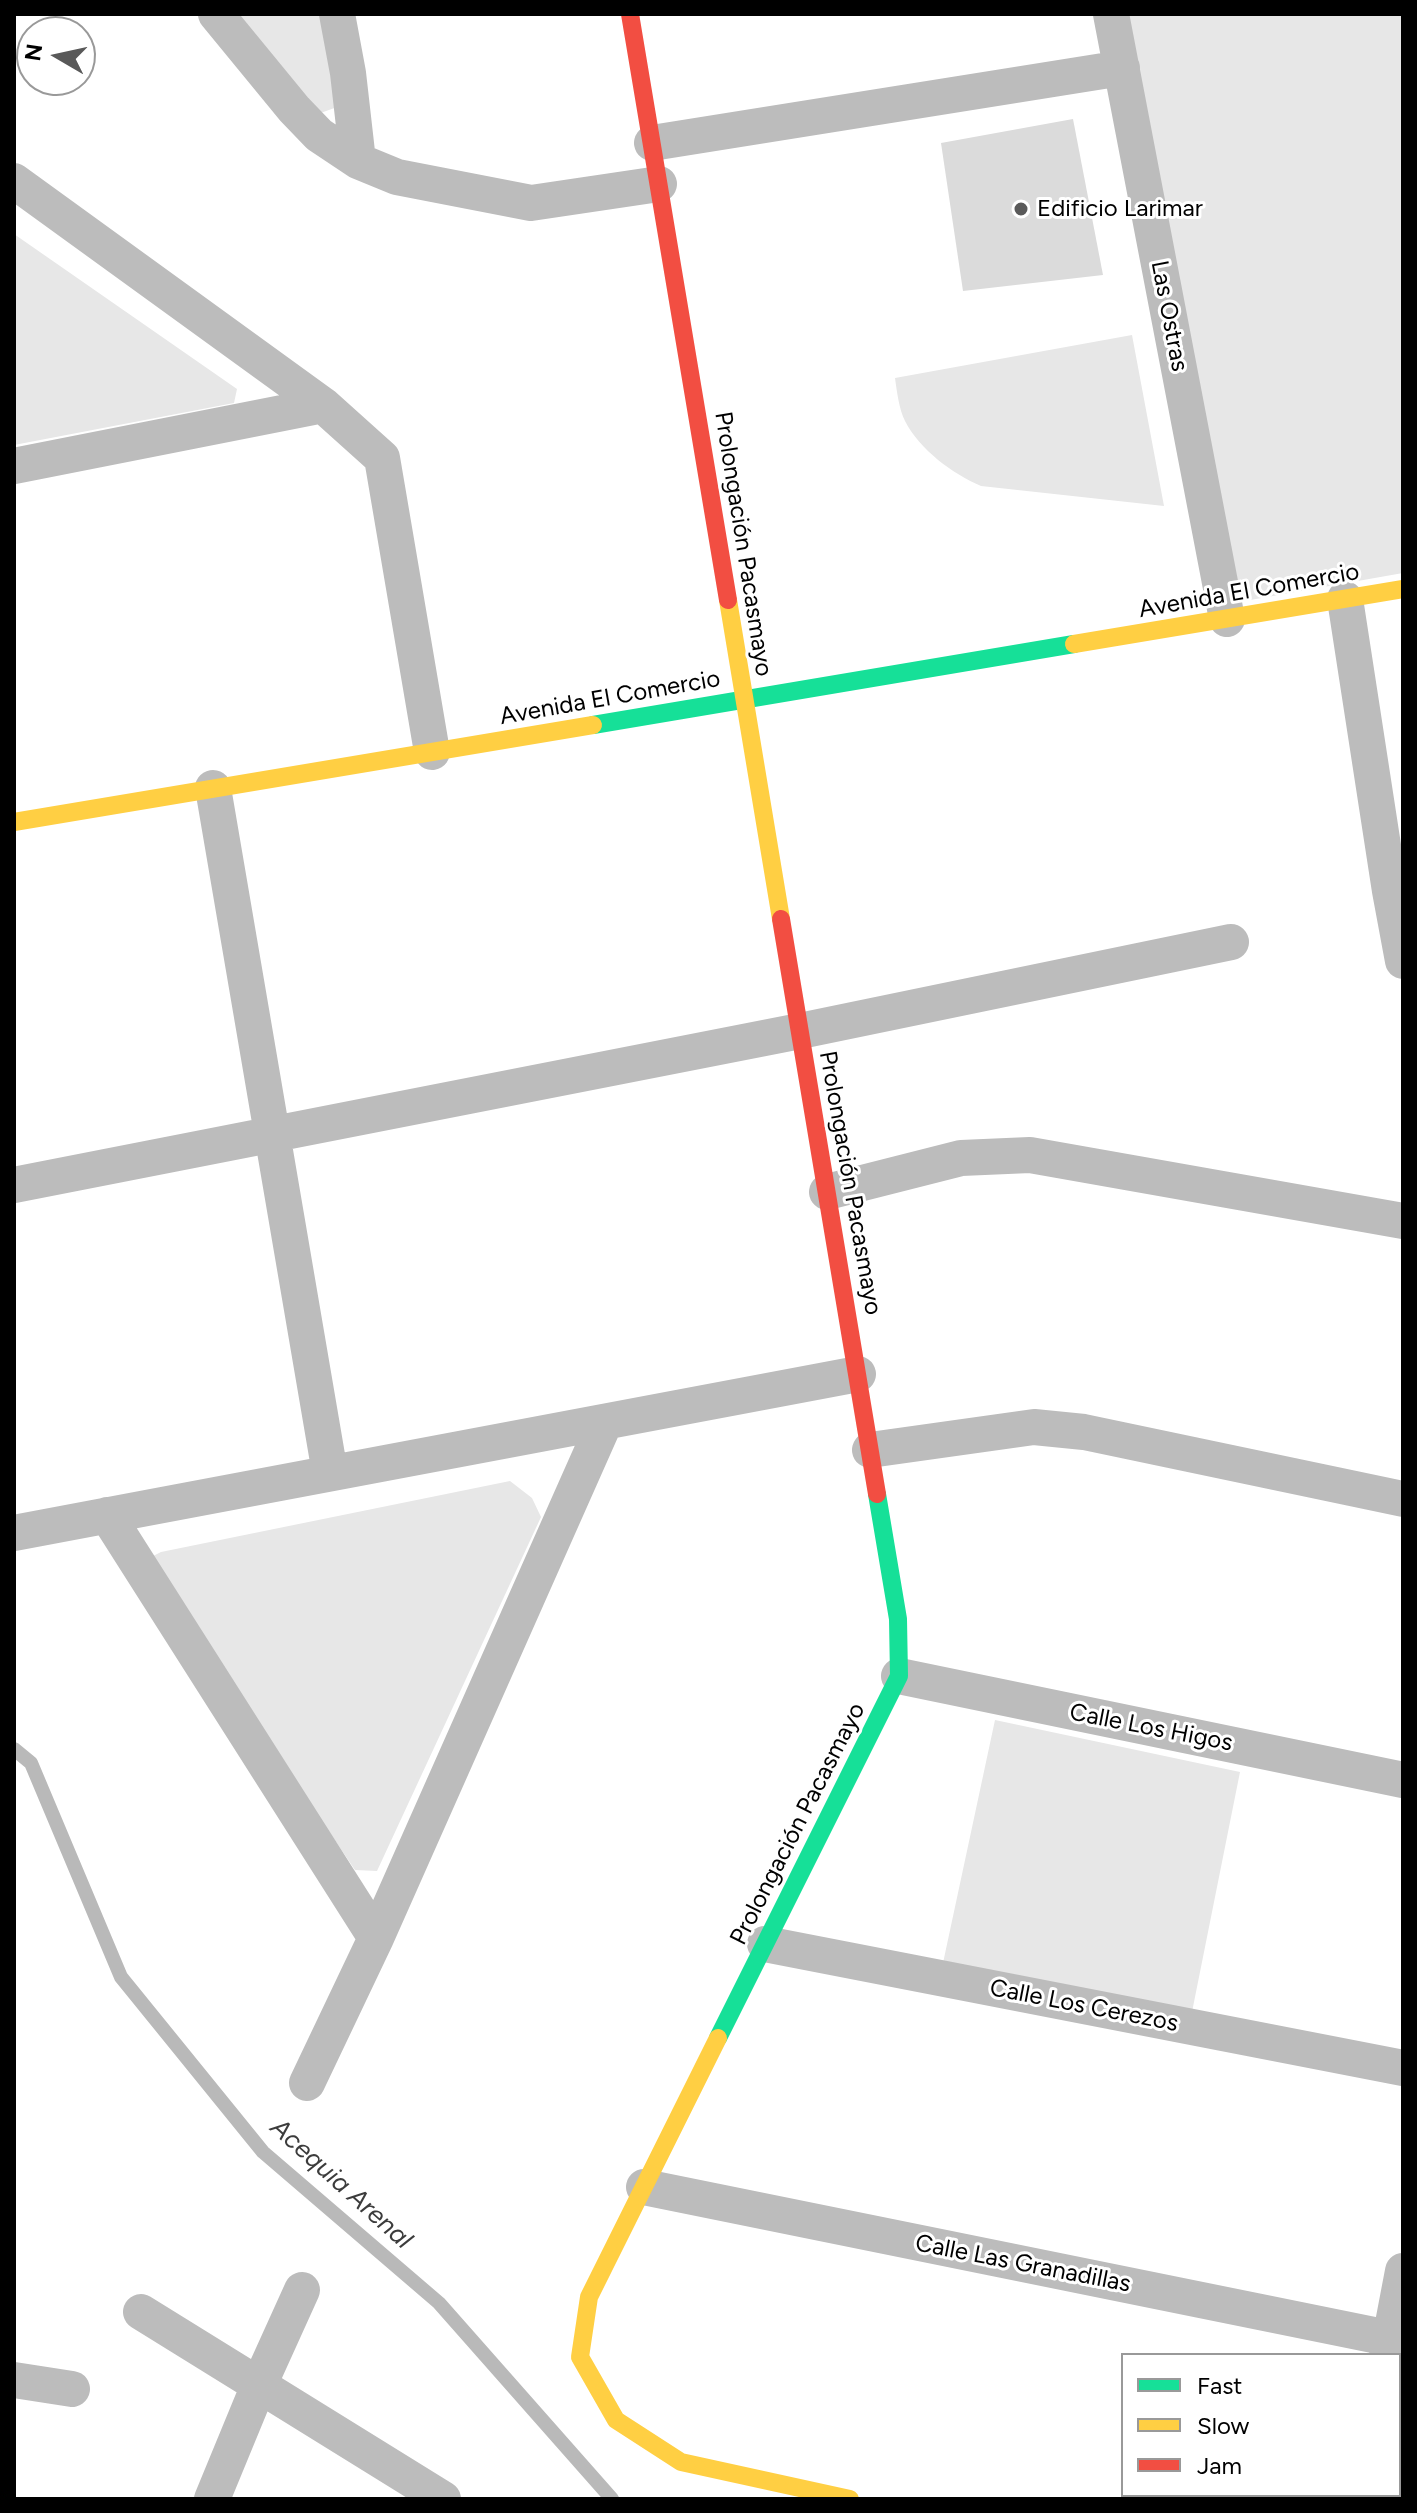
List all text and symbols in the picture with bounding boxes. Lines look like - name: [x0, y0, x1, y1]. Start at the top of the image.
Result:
- north arrow: [16, 16, 96, 96]
- text: N: [19, 42, 48, 63]
- place label: Edificio Larimar: [1037, 195, 1203, 223]
- marker: Edificio Larimar: [1012, 200, 1030, 218]
- street label: Las Ostras: [1144, 258, 1194, 374]
- street label: Prolongación Pacasmayo: [708, 410, 778, 678]
- street label: Avenida El Comercio: [1137, 557, 1361, 625]
- street label: Avenida El Comercio: [498, 664, 722, 732]
- street label: Prolongación Pacasmayo: [813, 1049, 887, 1317]
- street label: Prolongación Pacasmayo: [724, 1698, 872, 1950]
- street label: Calle Los Higos: [1067, 1698, 1235, 1758]
- street label: Calle Los Cerezos: [987, 1974, 1181, 2038]
- water label: Acequia Arenal: [264, 2112, 418, 2256]
- street label: Calle Las Granadillas: [913, 2229, 1133, 2299]
- legend: [1121, 2353, 1401, 2497]
- text: Fast: [1197, 2371, 1242, 2400]
- text: Slow: [1197, 2411, 1249, 2440]
- text: Jam: [1197, 2451, 1242, 2480]

